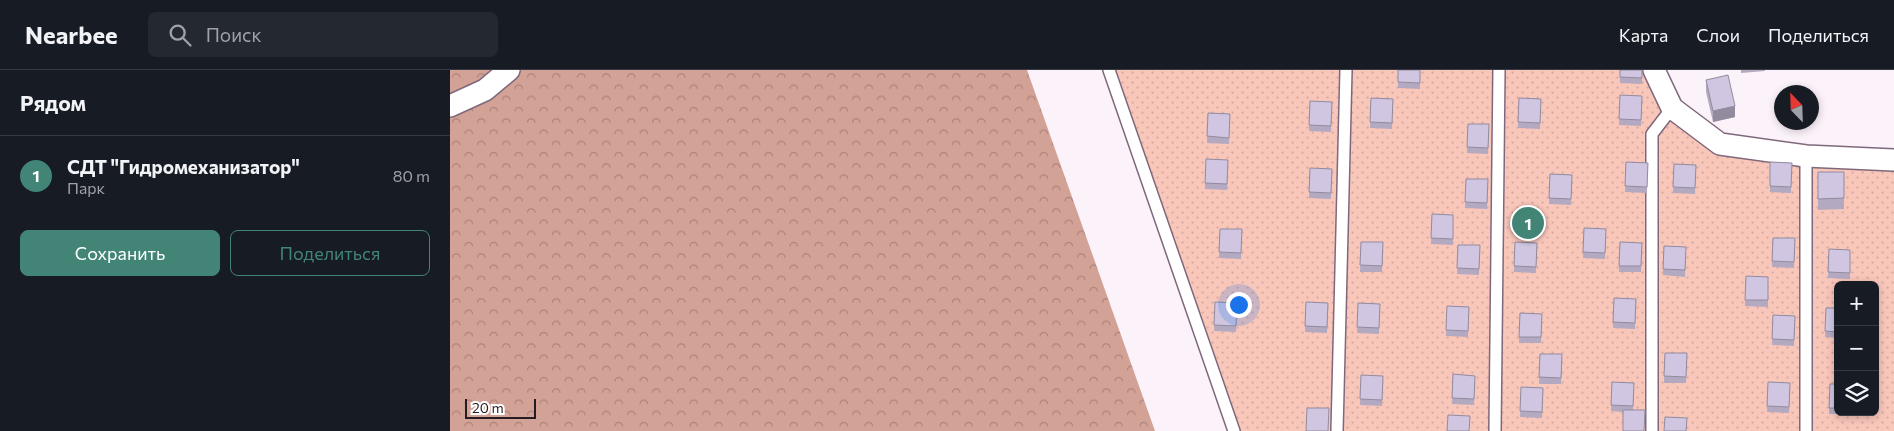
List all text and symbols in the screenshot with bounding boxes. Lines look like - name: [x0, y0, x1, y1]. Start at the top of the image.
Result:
- search box: [148, 12, 498, 57]
- text: Nearbee: [25, 20, 118, 49]
- icon: search: [166, 21, 194, 49]
- text: Поиск: [206, 23, 262, 46]
- text: Карта: [1619, 24, 1668, 46]
- text: Слои: [1696, 24, 1740, 46]
- text: Поделиться: [1768, 24, 1869, 46]
- north arrow: [1774, 85, 1819, 130]
- text: Рядом: [20, 90, 86, 115]
- text: СДТ "Гидромеханизатор": [67, 155, 300, 178]
- text: 1: [32, 166, 40, 185]
- text: 80 m: [393, 166, 430, 185]
- text: Парк: [67, 178, 105, 197]
- pin: 1: [1512, 204, 1544, 242]
- button: Сохранить: [20, 230, 220, 276]
- button: Поделиться: [230, 230, 430, 276]
- map controls: [1834, 281, 1879, 416]
- button: +: [1834, 281, 1879, 326]
- your location: [1226, 292, 1252, 318]
- button: −: [1834, 326, 1879, 371]
- button: layers: [1834, 371, 1879, 416]
- scale bar: [465, 396, 536, 419]
- text: 20 m: [472, 399, 504, 416]

